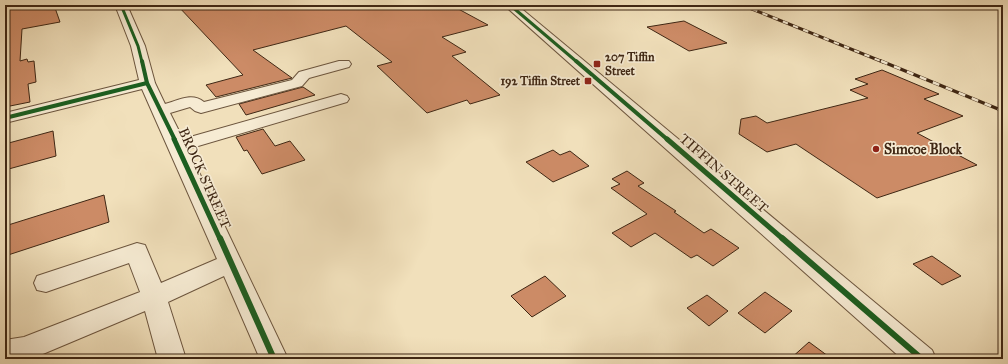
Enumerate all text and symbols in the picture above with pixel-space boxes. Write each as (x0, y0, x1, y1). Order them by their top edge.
place label: 207 Tiffin Street (605, 50, 655, 78)
marker: 207 Tiffin Street (592, 59, 602, 69)
place label: 192 Tiffin Street (500, 74, 581, 89)
marker: 192 Tiffin Street (583, 76, 593, 86)
street label: BROCK STREET (175, 125, 235, 232)
street label: TIFFIN STREET (676, 130, 772, 217)
place label: Simcoe Block (884, 141, 963, 158)
marker: Simcoe Block (871, 144, 881, 154)

